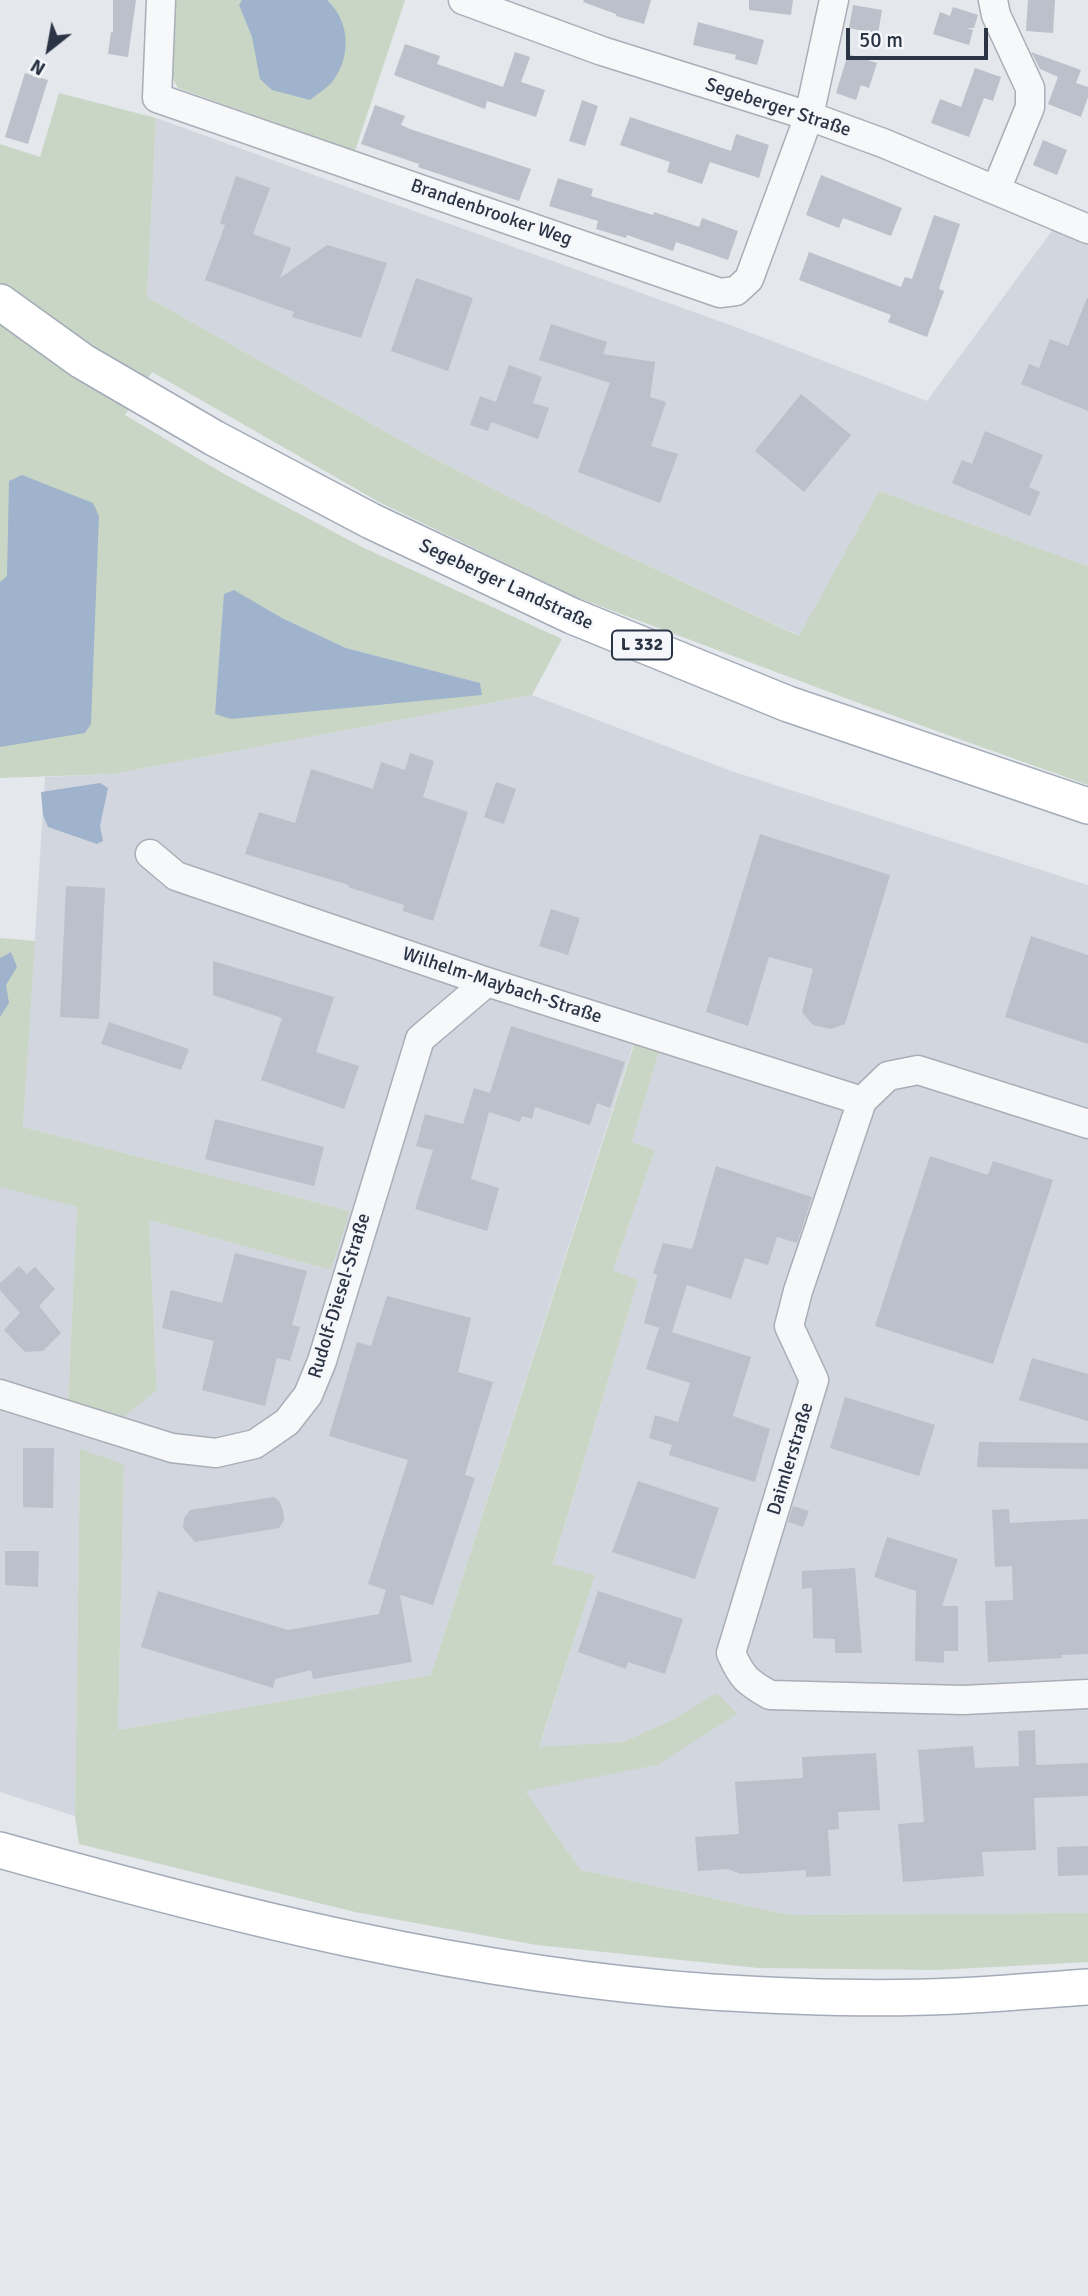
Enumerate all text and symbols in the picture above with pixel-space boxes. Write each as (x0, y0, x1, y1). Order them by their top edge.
north arrow (14, 14, 84, 84)
scale bar (850, 14, 992, 58)
text: 50 m (859, 27, 903, 53)
text: N (26, 53, 50, 81)
street label: Segeberger Straße (702, 74, 854, 142)
street label: Brandenbrooker Weg (407, 175, 575, 251)
street label: Segeberger Landstraße (415, 535, 597, 635)
road number: L 332 (612, 630, 672, 660)
street label: Wilhelm-Maybach-Straße (399, 943, 605, 1029)
street label: Rudolf-Diesel-Straße (304, 1211, 376, 1381)
street label: Daimlerstraße (763, 1400, 819, 1518)

